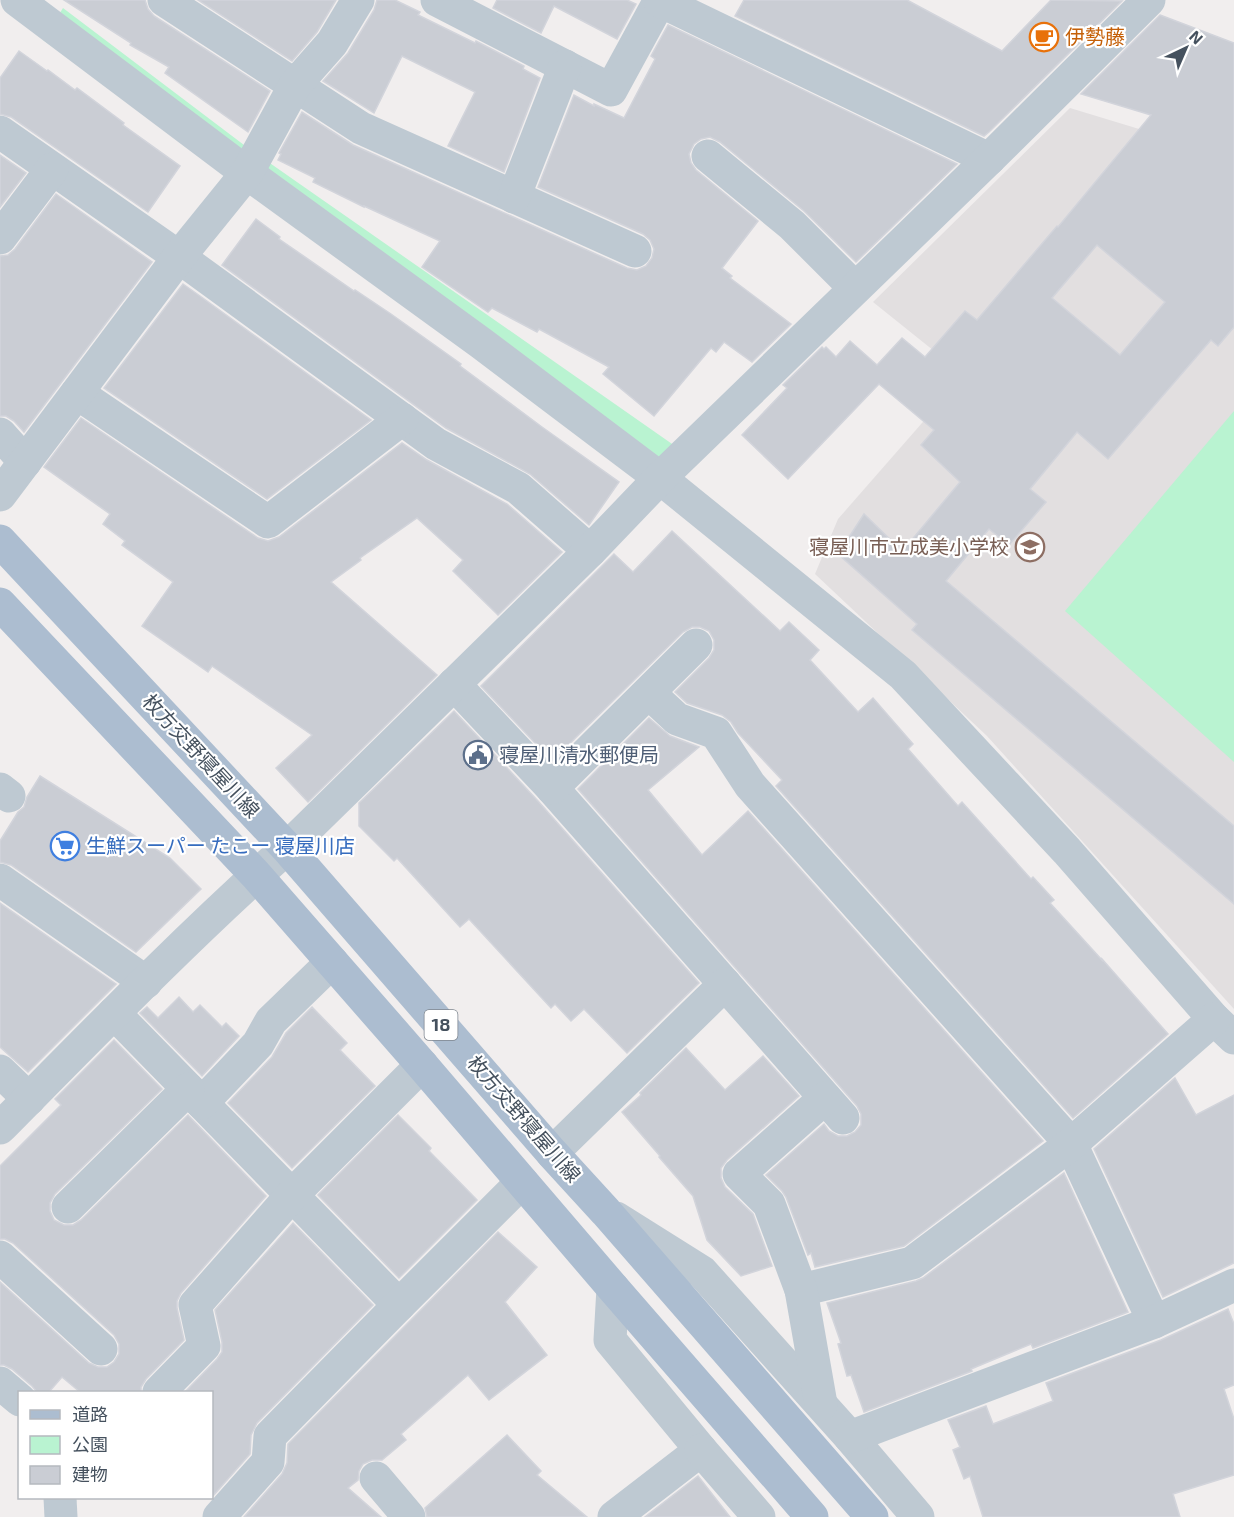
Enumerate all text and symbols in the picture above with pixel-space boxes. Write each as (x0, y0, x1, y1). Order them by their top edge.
north arrow (1156, 18, 1216, 78)
cafe icon: 伊勢藤 (1028, 21, 1060, 53)
place label: 伊勢藤 (1065, 24, 1125, 48)
text: N (1186, 26, 1208, 48)
school or university icon: 寝屋川市立成美小学校 (1014, 531, 1046, 563)
place label: 寝屋川市立成美小学校 (809, 534, 1009, 558)
street label: 枚方交野寝屋川線 (138, 689, 265, 822)
public building icon: 寝屋川清水郵便局 (462, 739, 494, 771)
place label: 寝屋川清水郵便局 (499, 742, 659, 766)
supermarket icon: 生鮮スーパー たこー 寝屋川店 (49, 830, 81, 862)
place label: 生鮮スーパー たこー 寝屋川店 (86, 833, 355, 857)
road number: 18 (424, 1010, 458, 1040)
street label: 枚方交野寝屋川線 (463, 1050, 586, 1187)
legend (18, 1391, 213, 1499)
text: 道路 (72, 1403, 108, 1425)
text: 公園 (72, 1433, 108, 1455)
text: 建物 (72, 1463, 108, 1485)

